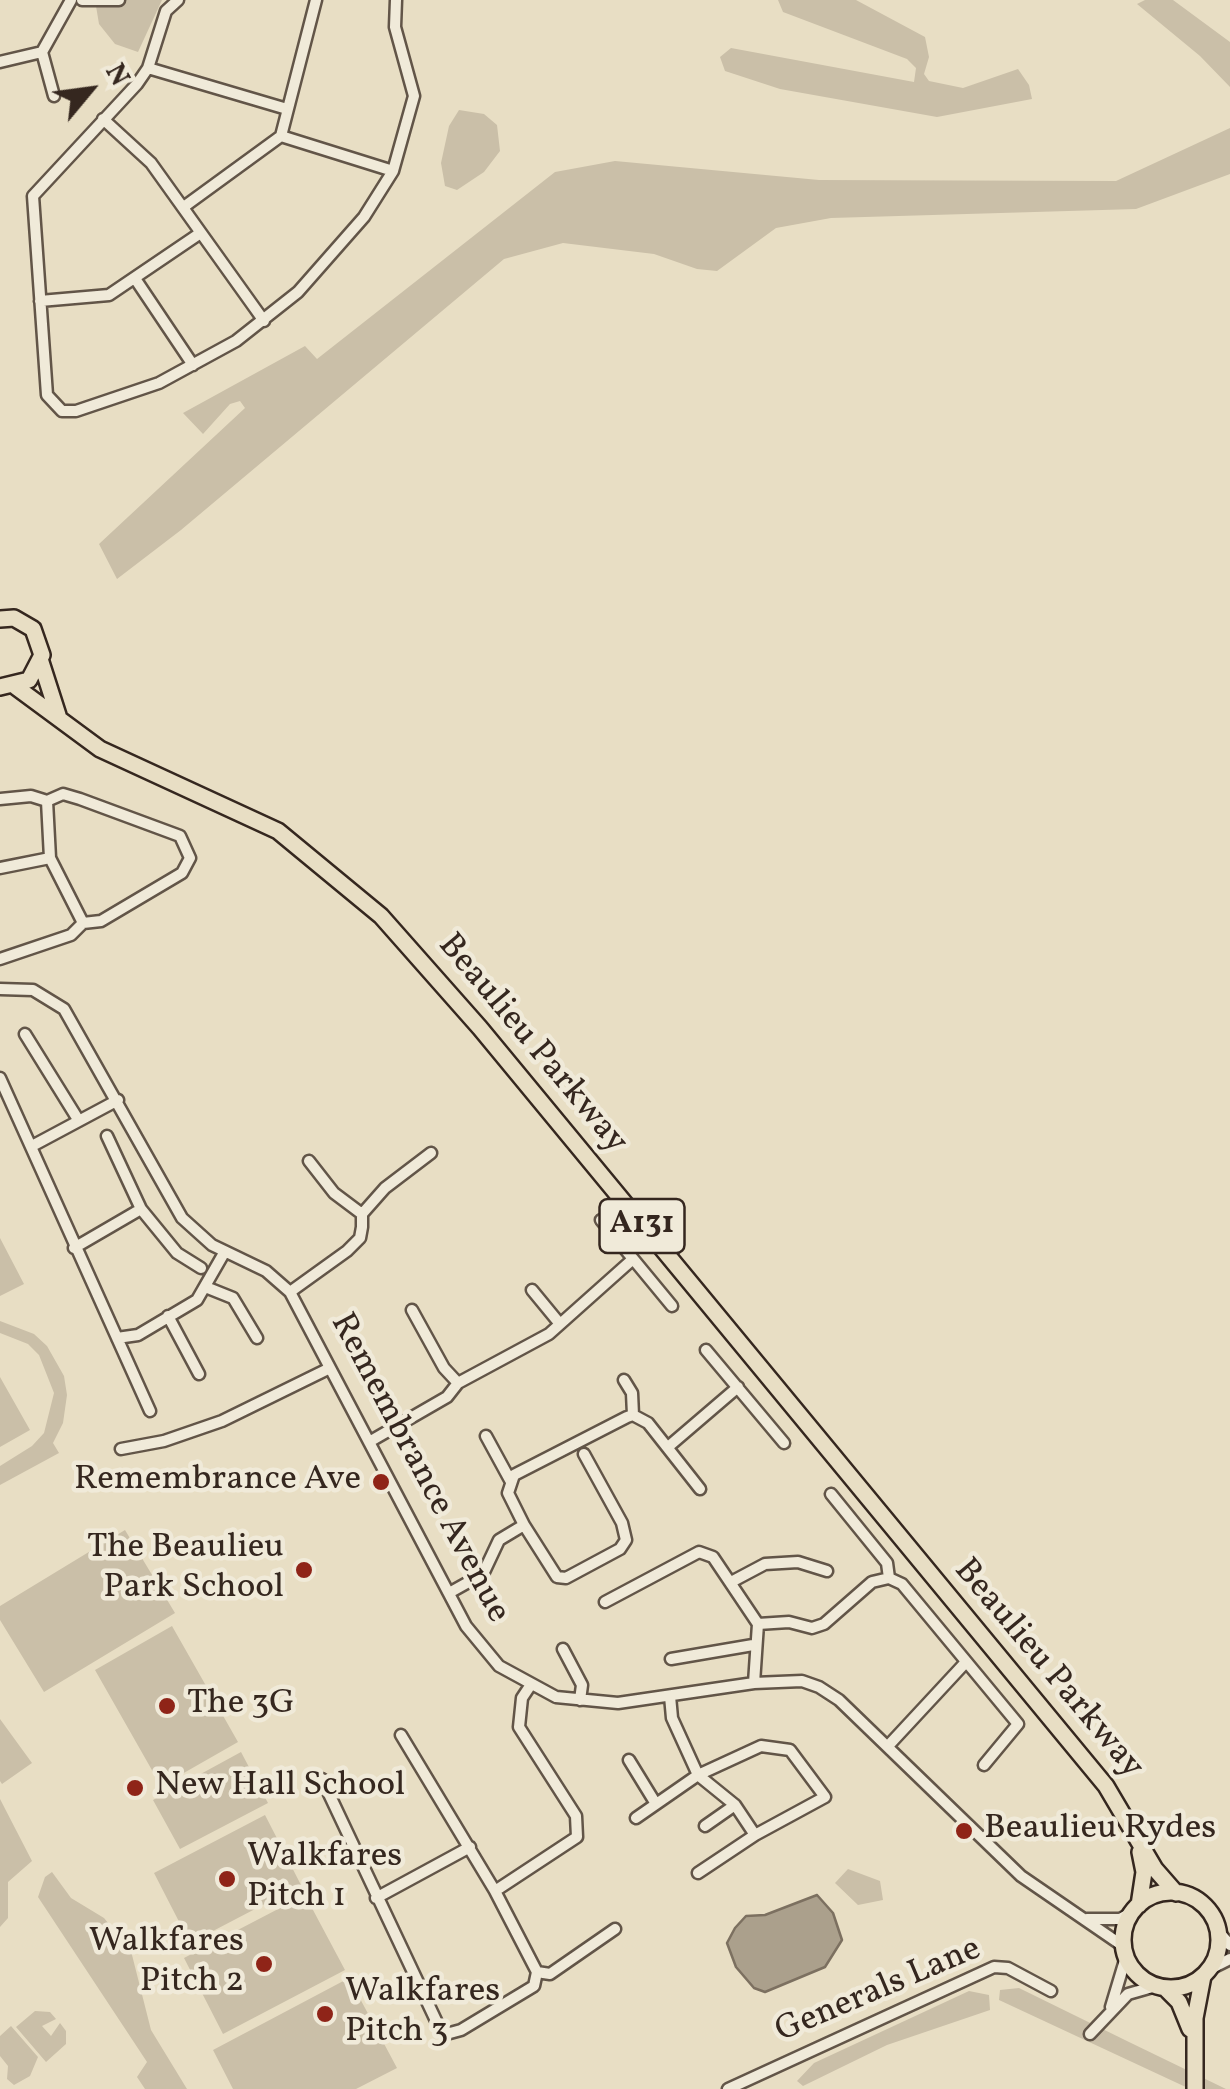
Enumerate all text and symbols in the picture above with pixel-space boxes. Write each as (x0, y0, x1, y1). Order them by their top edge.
north arrow (40, 40, 140, 140)
text: N (95, 57, 139, 94)
street label: Beaulieu Parkway (427, 927, 635, 1163)
road number: A131 (600, 1199, 684, 1253)
street label: Remembrance Avenue (319, 1307, 517, 1631)
place label: Remembrance Ave (74, 1461, 361, 1503)
marker: Remembrance Ave (370, 1471, 392, 1493)
place label: The Beaulieu Park School (87, 1529, 284, 1611)
street label: Beaulieu Parkway (943, 1552, 1151, 1788)
marker: The Beaulieu Park School (293, 1559, 315, 1581)
place label: The 3G (187, 1685, 295, 1727)
marker: The 3G (156, 1695, 178, 1717)
place label: New Hall School (155, 1767, 405, 1809)
marker: New Hall School (124, 1777, 146, 1799)
place label: Beaulieu Rydes (984, 1810, 1216, 1852)
marker: Beaulieu Rydes (953, 1820, 975, 1842)
place label: Walkfares Pitch 1 (247, 1838, 402, 1920)
marker: Walkfares Pitch 1 (216, 1868, 238, 1890)
place label: Walkfares Pitch 2 (89, 1923, 244, 2005)
street label: Generals Lane (770, 1930, 988, 2054)
marker: Walkfares Pitch 2 (253, 1953, 275, 1975)
place label: Walkfares Pitch 3 (345, 1973, 500, 2055)
marker: Walkfares Pitch 3 (314, 2003, 336, 2025)

